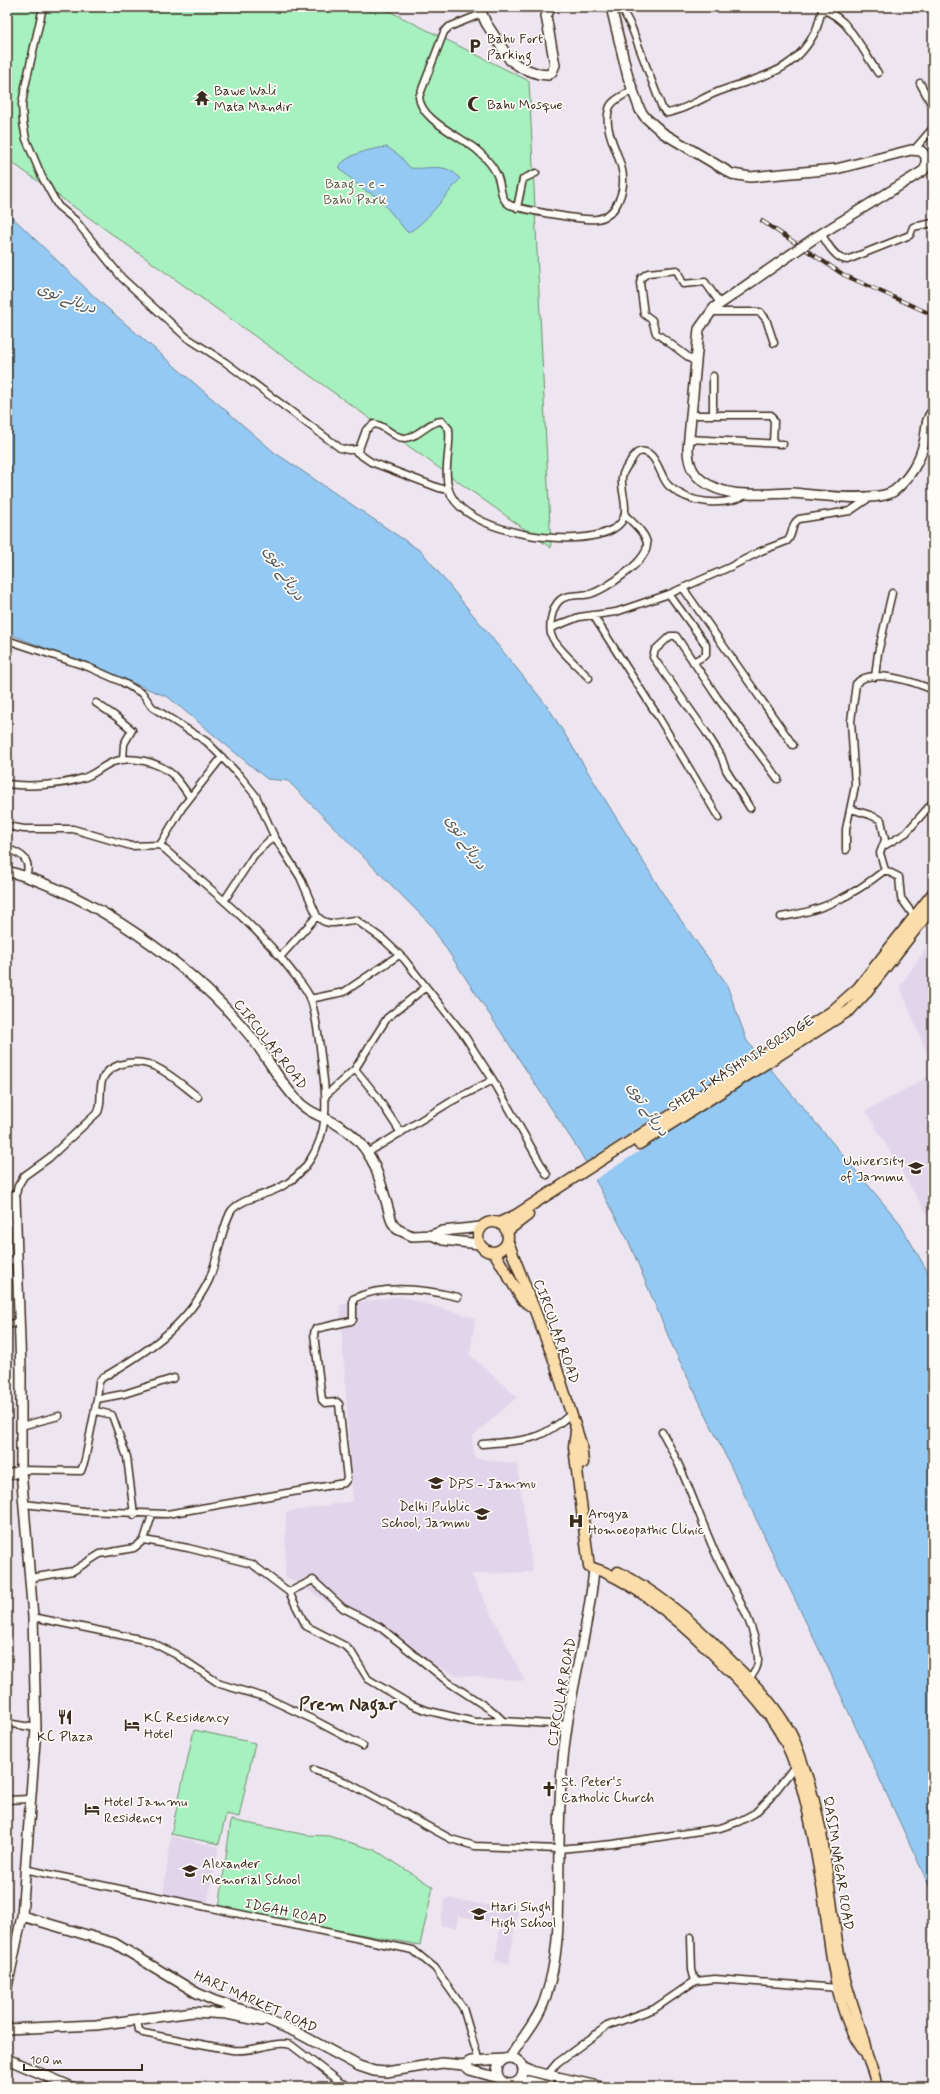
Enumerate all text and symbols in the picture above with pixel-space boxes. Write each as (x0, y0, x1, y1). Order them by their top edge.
place label: Bahu Fort Parking (487, 30, 543, 66)
parking icon: Bahu Fort Parking (466, 37, 484, 55)
place label: Bawe Wali Mata Mandir (214, 82, 292, 116)
temple icon: Bawe Wali Mata Mandir (193, 89, 211, 107)
mosque icon: Bahu Mosque (466, 95, 484, 113)
place label: Bahu Mosque (487, 96, 563, 114)
park label: Baag - e - Bahu Park (323, 175, 387, 209)
water label: دریائے توی (34, 279, 99, 319)
water label: دریائے توی (258, 542, 309, 605)
water label: دریائے توی (440, 811, 491, 874)
street label: CIRCULAR ROAD (229, 996, 311, 1093)
street label: SHER I KASHMIR BRIDGE (665, 1011, 818, 1116)
water label: دریائے توی (621, 1078, 673, 1141)
place label: University of Jammu (840, 1152, 904, 1186)
school or university icon: University of Jammu (907, 1159, 925, 1177)
street label: CIRCULAR ROAD (529, 1277, 583, 1386)
school or university icon: DPS - Jammu (427, 1474, 445, 1492)
place label: DPS - Jammu (448, 1475, 536, 1493)
place label: Delhi Public School, Jammu (382, 1498, 470, 1532)
school or university icon: Delhi Public School, Jammu (473, 1505, 491, 1523)
place label: Arogya Homoeopathic Clinic (588, 1505, 705, 1539)
hospital icon: Arogya Homoeopathic Clinic (567, 1512, 585, 1530)
street label: CIRCULAR ROAD (544, 1637, 580, 1748)
district label: Prem Nagar (299, 1693, 398, 1719)
restaurant icon: KC Plaza (56, 1708, 74, 1726)
place label: KC Residency Hotel (144, 1709, 229, 1743)
hotel icon: KC Residency Hotel (123, 1716, 141, 1734)
place label: KC Plaza (37, 1728, 93, 1746)
place label: St. Peter's Catholic Church (561, 1773, 655, 1807)
church icon: St. Peter's Catholic Church (540, 1780, 558, 1798)
place label: Hotel Jammu Residency (104, 1793, 187, 1827)
street label: QASIM NAGAR ROAD (819, 1795, 857, 1931)
hotel icon: Hotel Jammu Residency (83, 1800, 101, 1818)
place label: Alexander Memorial School (202, 1855, 301, 1889)
school or university icon: Alexander Memorial School (181, 1862, 199, 1880)
street label: IDGAH ROAD (243, 1895, 328, 1929)
place label: Hari Singh High School (491, 1898, 556, 1934)
school or university icon: Hari Singh High School (470, 1905, 488, 1923)
street label: HARI MARKET ROAD (191, 1967, 320, 2037)
scale bar (24, 2046, 142, 2072)
text: 100 m (30, 2053, 62, 2069)

